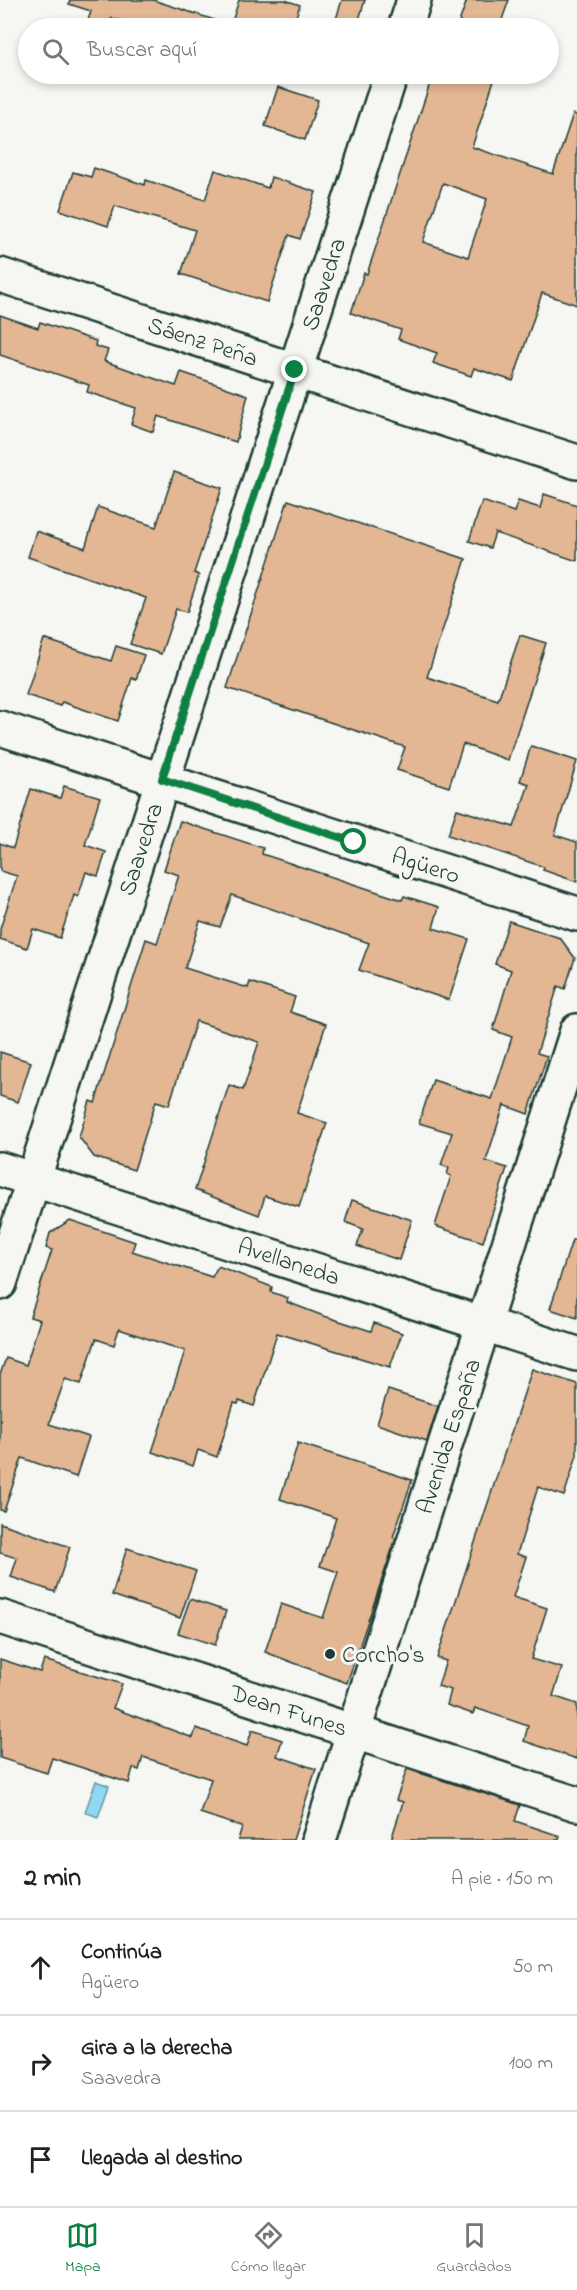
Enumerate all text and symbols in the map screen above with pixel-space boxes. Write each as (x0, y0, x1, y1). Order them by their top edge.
search box (18, 18, 559, 84)
icon: search (39, 35, 72, 68)
text: Buscar aquí (87, 35, 197, 67)
street label: Saavedra (294, 234, 357, 336)
street label: Sáenz Peña (143, 309, 262, 378)
route end (281, 356, 307, 382)
street label: Saavedra (111, 799, 174, 901)
route start (340, 828, 366, 854)
street label: Agüero (387, 840, 464, 895)
street label: Avellaneda (233, 1230, 344, 1296)
street label: Avenida España (409, 1354, 492, 1519)
place label: Corcho's (342, 1639, 424, 1674)
marker: Corcho's (323, 1647, 337, 1661)
street label: Dean Funes (224, 1677, 351, 1748)
text: 2 min (24, 1860, 81, 1898)
text: A pie · 150 m (451, 1865, 553, 1894)
text: Continúa (81, 1937, 162, 1969)
icon: ahead (24, 1951, 57, 1984)
text: 50 m (512, 1953, 553, 1982)
text: Agüero (81, 1969, 139, 1998)
text: Gira a la derecha (81, 2033, 232, 2065)
icon: right (24, 2047, 57, 2080)
text: 100 m (509, 2049, 553, 2078)
text: Saavedra (81, 2065, 161, 2094)
icon: arrive (24, 2143, 57, 2176)
text: Llegada al destino (81, 2143, 242, 2175)
tab: Mapa (65, 2219, 101, 2279)
tab: Cómo llegar (231, 2219, 306, 2279)
tab: Guardados (436, 2219, 512, 2279)

